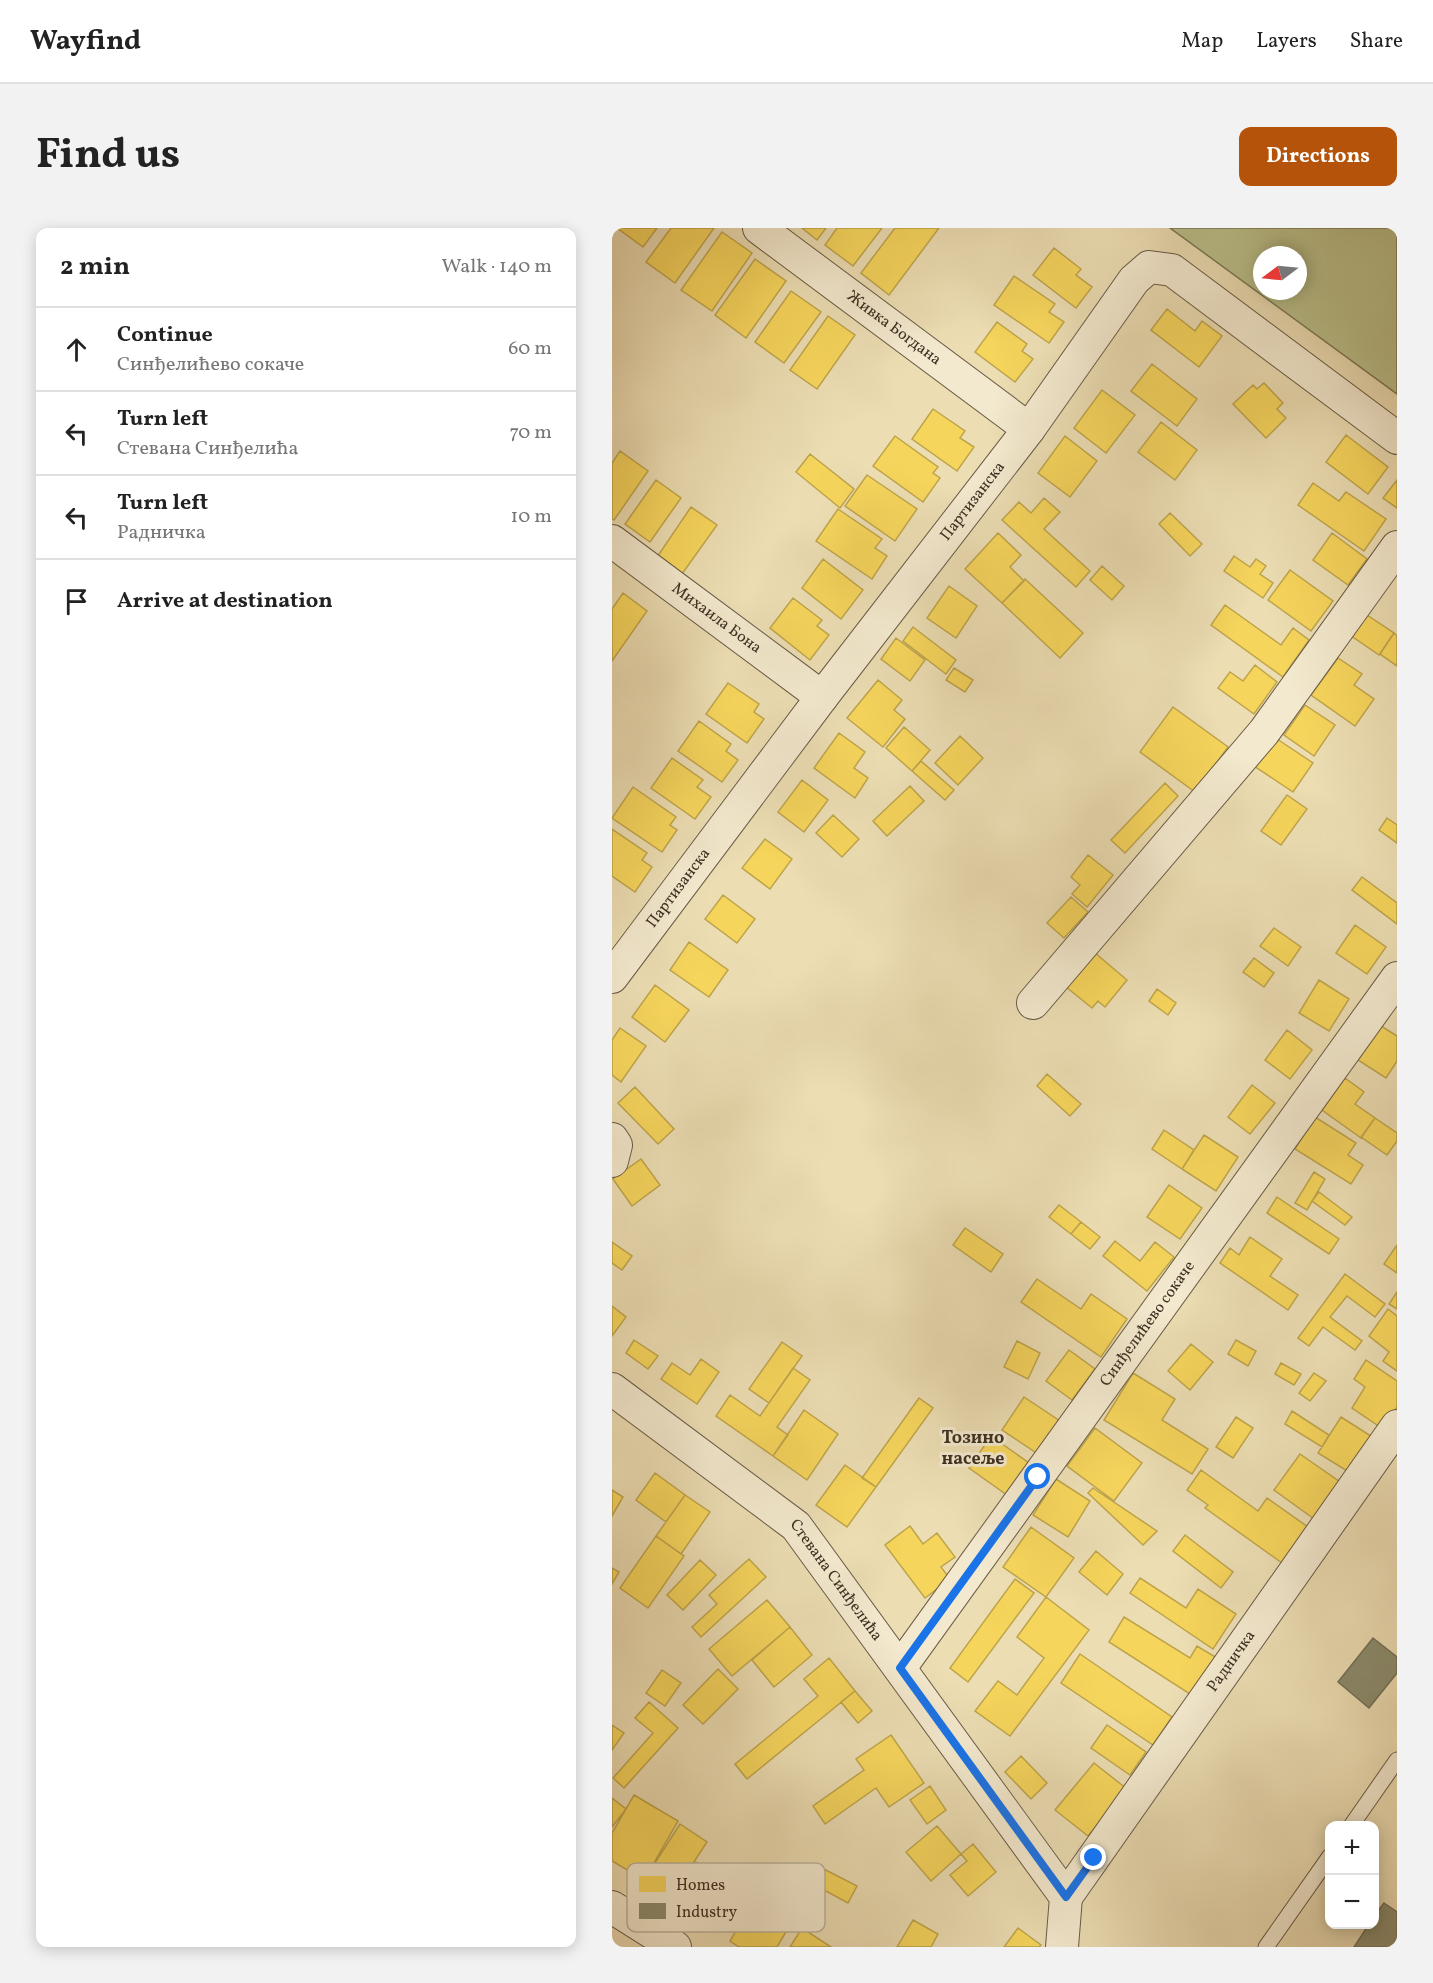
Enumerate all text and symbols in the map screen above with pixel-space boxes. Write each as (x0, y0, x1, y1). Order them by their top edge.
text: Wayfind (30, 22, 141, 61)
text: Map (1181, 27, 1223, 56)
text: Layers (1256, 27, 1317, 56)
text: Share (1350, 27, 1403, 56)
text: Find us (36, 127, 180, 186)
button: Directions (1239, 127, 1397, 186)
north arrow (1253, 246, 1307, 300)
text: 2 min (60, 249, 130, 285)
text: Walk · 140 m (442, 253, 552, 281)
street label: Живка Богдана (842, 286, 946, 371)
text: Continue (117, 320, 213, 351)
icon: ahead (60, 333, 93, 366)
text: 60 m (508, 335, 552, 363)
text: Синђелићево сокаче (117, 351, 304, 379)
text: Turn left (117, 404, 208, 435)
icon: left (60, 417, 93, 450)
text: 70 m (509, 419, 552, 447)
text: Стевана Синђелића (117, 435, 298, 463)
street label: Партизанска (935, 457, 1011, 546)
text: Turn left (117, 488, 208, 519)
icon: left (60, 501, 93, 534)
text: 10 m (511, 503, 552, 531)
text: Радничка (117, 519, 206, 547)
street label: Михаила Бона (667, 578, 766, 659)
icon: arrive (60, 585, 93, 618)
text: Arrive at destination (117, 586, 333, 617)
street label: Партизанска (641, 844, 716, 933)
street label: Синђелићево сокаче (1095, 1257, 1201, 1391)
district label: Тозино насеље (942, 1426, 1004, 1472)
route start (1024, 1463, 1050, 1489)
street label: Стевана Синђелића (785, 1514, 887, 1646)
street label: Радничка (1202, 1626, 1261, 1697)
map controls (1325, 1821, 1379, 1929)
button: + (1325, 1821, 1379, 1875)
route end (1080, 1844, 1106, 1870)
legend (627, 1863, 825, 1932)
text: Homes (676, 1875, 725, 1897)
button: − (1325, 1875, 1379, 1929)
text: Industry (676, 1902, 737, 1924)

